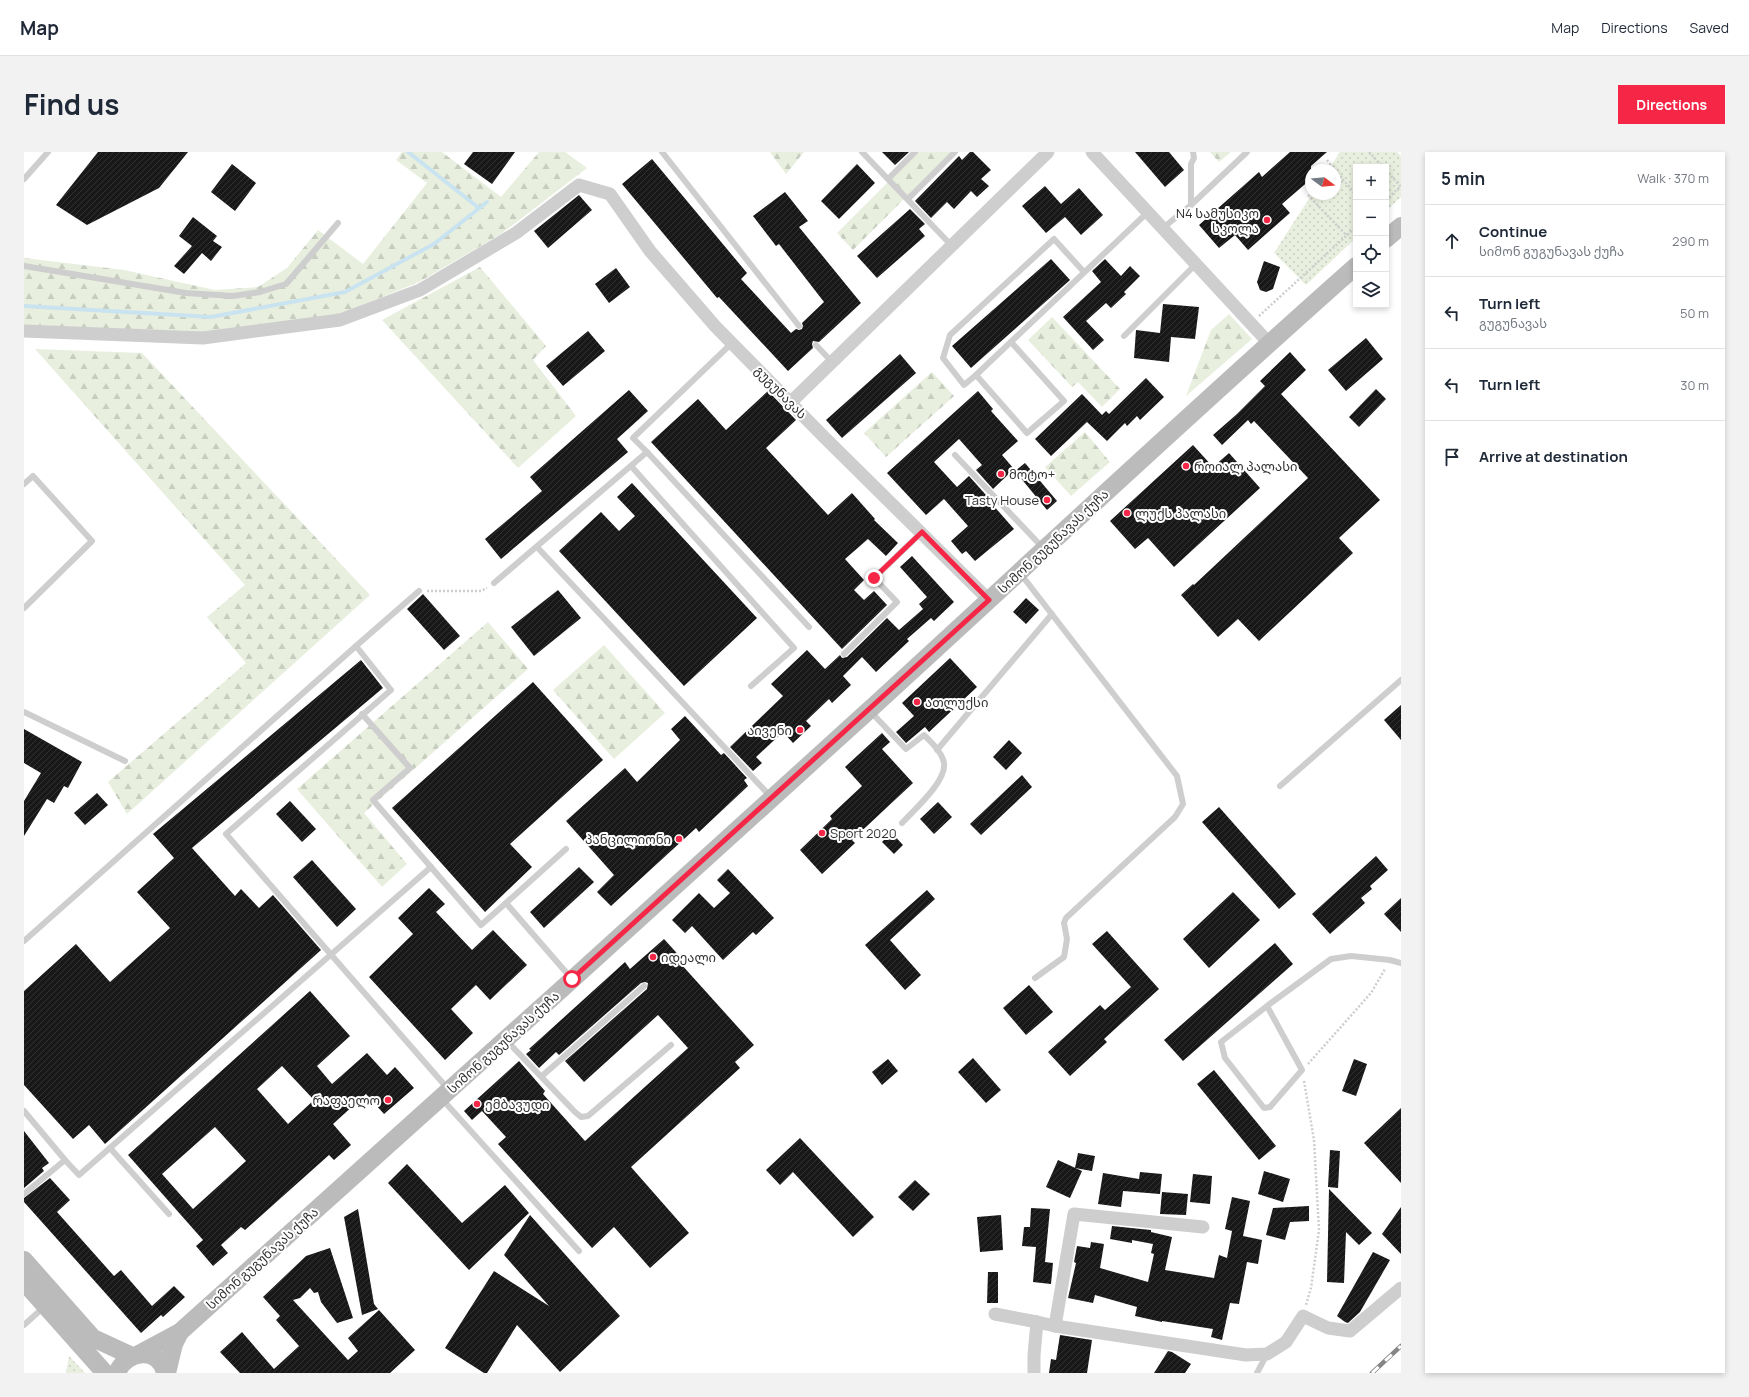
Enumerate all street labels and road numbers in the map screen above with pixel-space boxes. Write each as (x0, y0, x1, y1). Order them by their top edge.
street label: გუგუნავას (751, 361, 811, 423)
street label: სიმონ გუგუნავას ქუჩა (994, 485, 1112, 597)
street label: სიმონ გუგუნავას ქუჩა (443, 987, 563, 1097)
street label: სიმონ გუგუნავას ქუჩა (202, 1203, 322, 1313)

